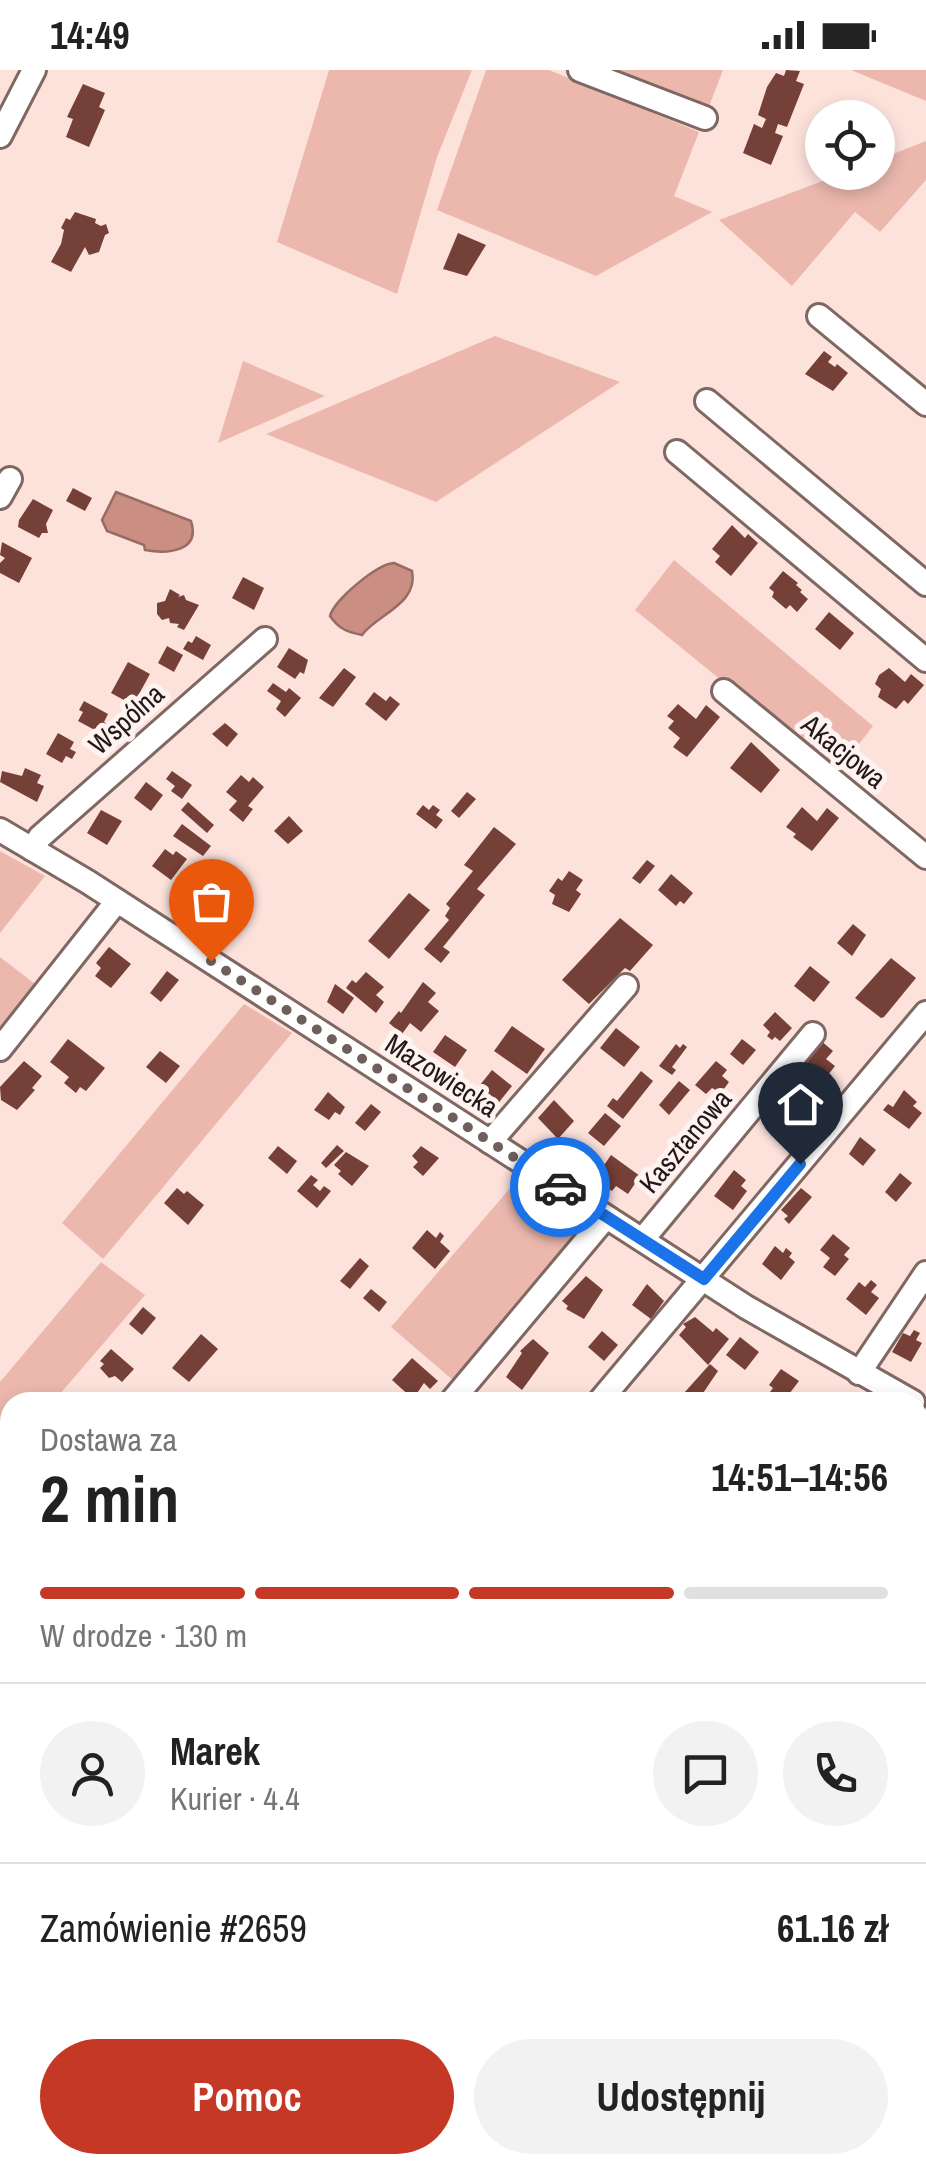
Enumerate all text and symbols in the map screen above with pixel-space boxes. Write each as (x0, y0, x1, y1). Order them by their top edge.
text: 14:49 (50, 10, 130, 61)
map controls (805, 100, 895, 190)
button: locate (805, 100, 895, 190)
street label: Wspólna (80, 675, 172, 763)
street label: Akacjowa (793, 705, 894, 797)
pin (169, 859, 254, 962)
icon: bag (184, 874, 239, 929)
street label: Mazowiecka (378, 1024, 506, 1126)
pin (758, 1062, 843, 1165)
icon: home (773, 1077, 828, 1132)
street label: Kasztanowa (630, 1081, 740, 1201)
courier (510, 1137, 610, 1237)
icon: car (533, 1160, 588, 1215)
text: Dostawa za (40, 1418, 177, 1461)
text: 14:51–14:56 (711, 1452, 888, 1503)
text: 2 min (40, 1455, 179, 1542)
text: W drodze · 130 m (40, 1614, 247, 1657)
button: person (40, 1721, 145, 1826)
button: chat (653, 1721, 758, 1826)
button: phone (783, 1721, 888, 1826)
text: Marek (170, 1726, 260, 1777)
text: Kurier · 4.4 (170, 1777, 300, 1820)
text: Zamówienie #2659 (40, 1903, 307, 1954)
text: 61.16 zł (777, 1903, 888, 1954)
button: Pomoc (40, 2039, 454, 2154)
button: Udostępnij (474, 2039, 888, 2154)

